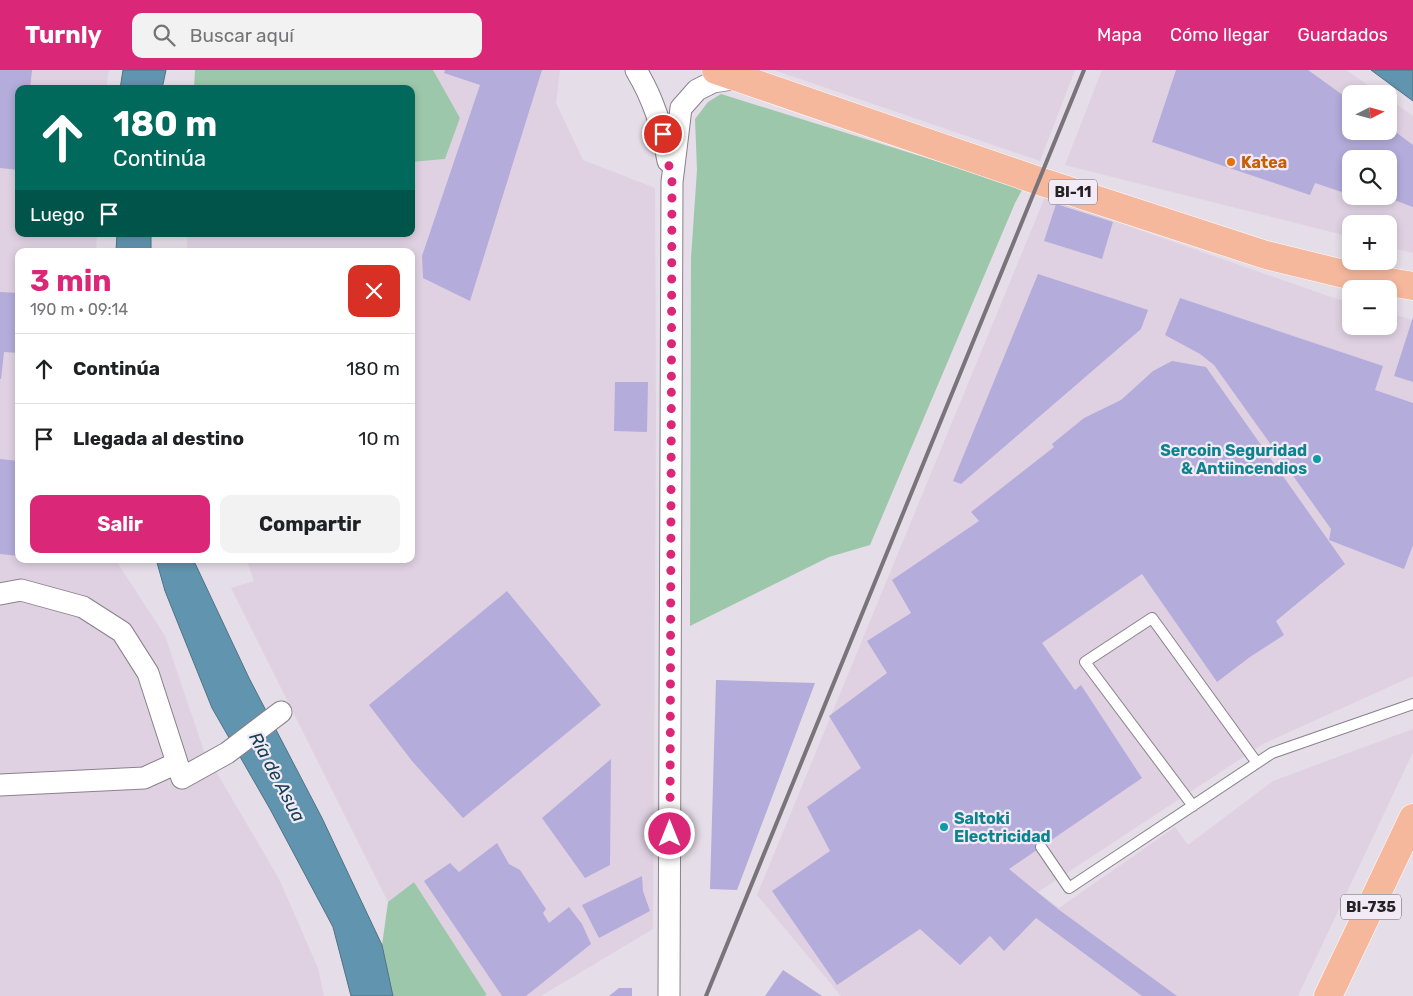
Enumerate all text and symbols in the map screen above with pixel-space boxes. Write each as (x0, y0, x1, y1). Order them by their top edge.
search box (132, 13, 482, 58)
text: Turnly (25, 21, 102, 49)
icon: search (150, 21, 178, 49)
text: Buscar aquí (190, 24, 294, 47)
text: Mapa (1097, 24, 1142, 46)
text: Cómo llegar (1170, 24, 1269, 46)
text: Guardados (1297, 24, 1388, 46)
north arrow (1342, 85, 1398, 140)
map controls (1342, 85, 1397, 335)
text: 180 m (113, 103, 217, 145)
icon: ahead (30, 105, 95, 170)
pin (642, 113, 684, 155)
icon: arrive (649, 120, 677, 148)
text: Continúa (113, 145, 206, 172)
button: search (1342, 150, 1397, 205)
place label: Katea (1241, 153, 1287, 172)
marker: Katea (1225, 156, 1237, 168)
road number: BI-11 (1049, 180, 1097, 204)
icon: arrive (95, 200, 123, 228)
text: Luego (30, 203, 85, 226)
button: + (1342, 215, 1397, 270)
text: 3 min (30, 263, 112, 299)
button: close (348, 265, 400, 317)
button: − (1342, 280, 1397, 335)
text: 190 m · 09:14 (30, 300, 128, 319)
icon: ahead (30, 355, 58, 383)
text: Continúa (73, 357, 160, 380)
text: 180 m (346, 357, 400, 380)
icon: arrive (30, 425, 58, 453)
text: Llegada al destino (73, 427, 244, 450)
text: 10 m (358, 427, 400, 450)
place label: Sercoin Seguridad & Antiincendios (1160, 441, 1307, 478)
marker: Sercoin Seguridad & Antiincendios (1311, 453, 1323, 465)
button: Salir (30, 495, 210, 553)
button: Compartir (220, 495, 400, 553)
water label: Ría de Asua (244, 728, 310, 826)
position arrow (643, 807, 695, 859)
place label: Saltoki Electricidad (954, 809, 1051, 846)
marker: Saltoki Electricidad (938, 821, 950, 833)
road number: BI-735 (1341, 894, 1401, 920)

